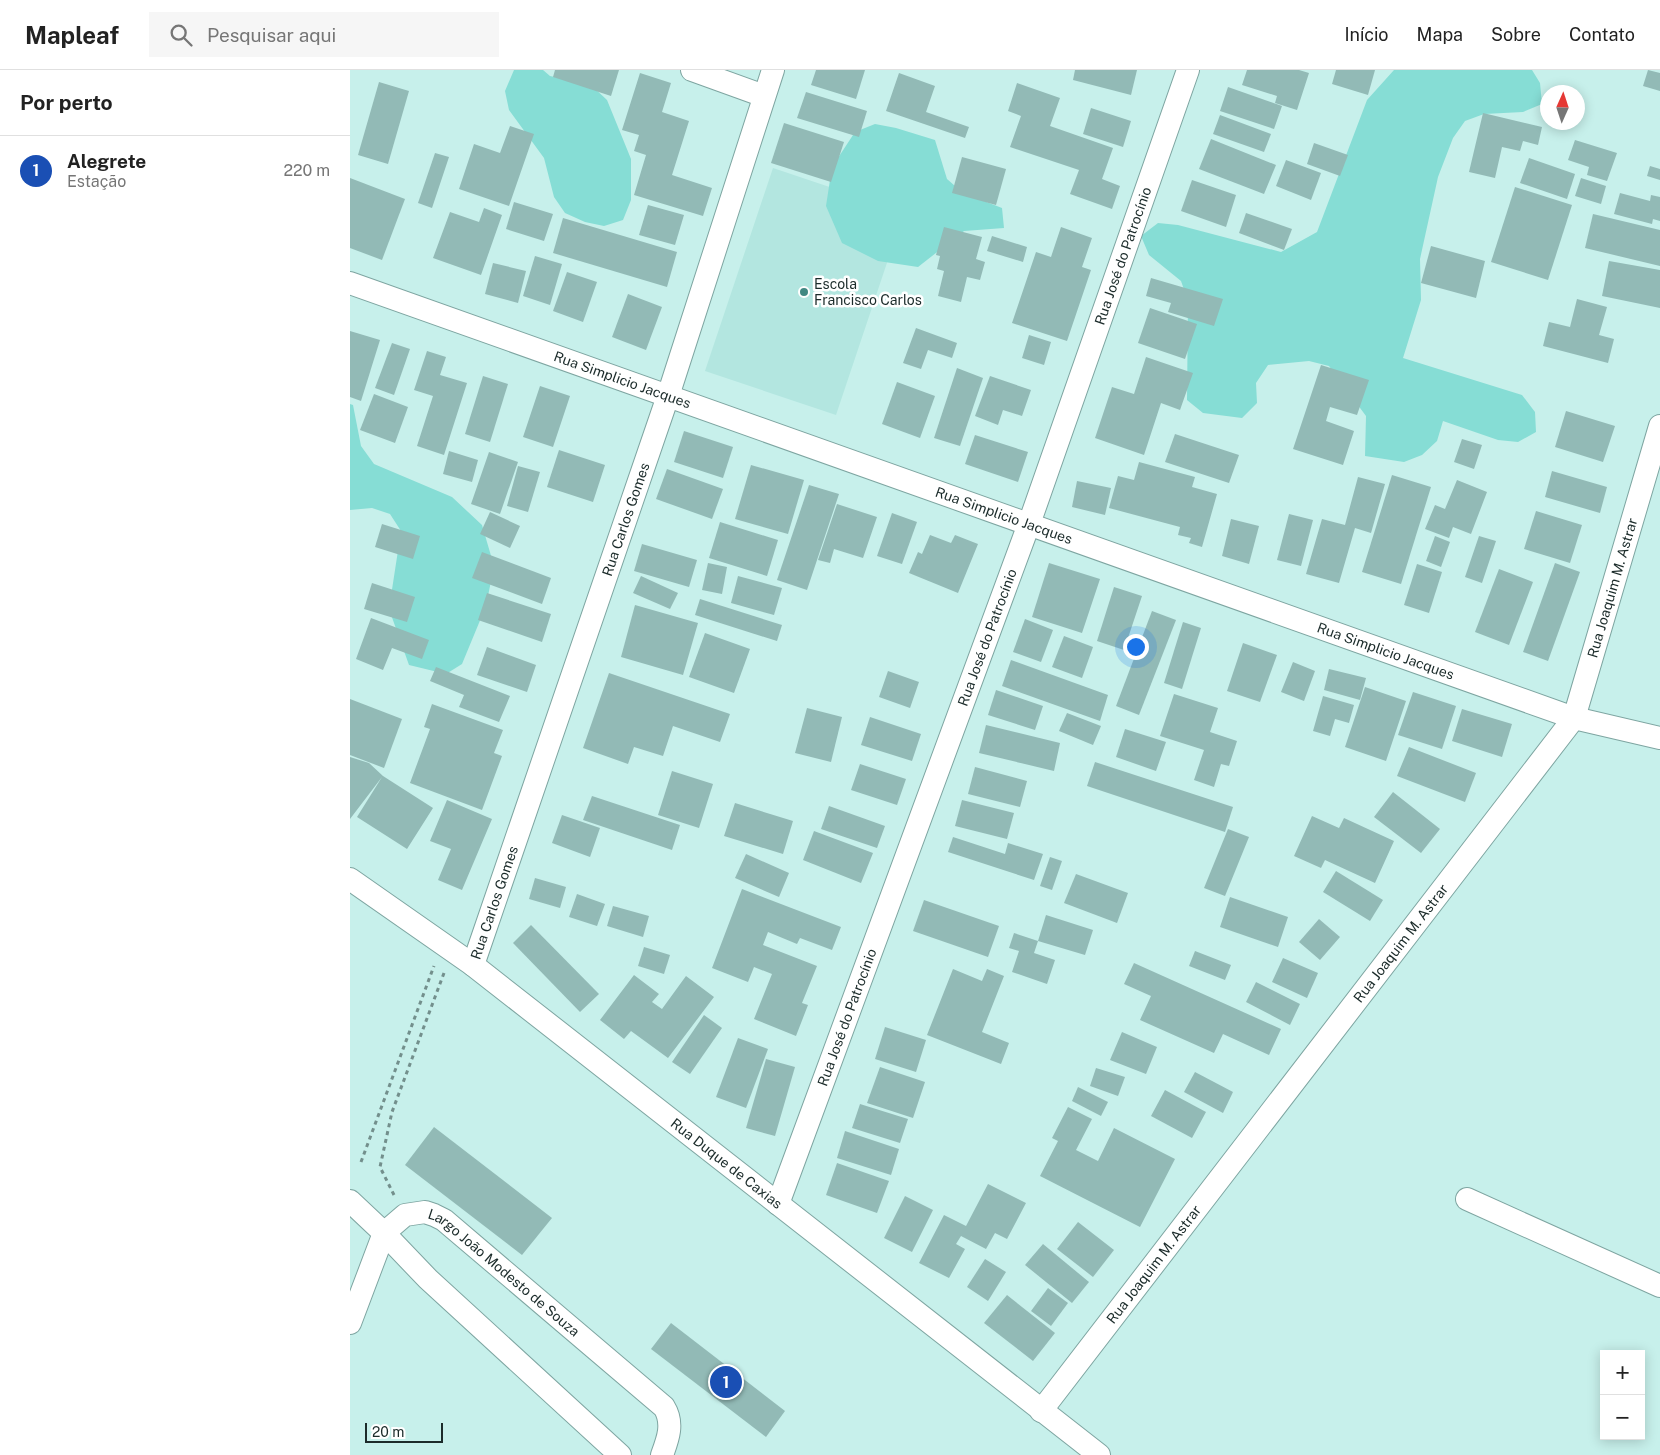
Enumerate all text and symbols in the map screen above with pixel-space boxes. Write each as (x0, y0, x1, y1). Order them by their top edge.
search box (149, 12, 499, 57)
text: Mapleaf (25, 21, 119, 49)
icon: search (167, 21, 195, 49)
text: Pesquisar aqui (207, 24, 336, 46)
text: Início (1344, 24, 1389, 45)
text: Mapa (1417, 24, 1463, 45)
text: Sobre (1491, 24, 1541, 45)
text: Contato (1569, 24, 1635, 45)
north arrow (1540, 85, 1585, 130)
text: Por perto (20, 90, 113, 115)
text: Alegrete (67, 150, 146, 172)
text: 1 (33, 161, 39, 180)
text: 220 m (283, 161, 330, 180)
text: Estação (67, 172, 126, 191)
street label: Rua José do Patrocínio (1091, 185, 1154, 327)
place label: Escola Francisco Carlos (814, 276, 922, 308)
marker: Escola Francisco Carlos (798, 286, 810, 298)
street label: Rua Simplicio Jacques (552, 348, 693, 411)
street label: Rua Carlos Gomes (599, 461, 653, 578)
street label: Rua Simplicio Jacques (933, 484, 1075, 547)
street label: Rua Joaquim M. Astrar (1584, 516, 1640, 660)
street label: Rua José do Patrocínio (955, 566, 1020, 708)
street label: Rua Simplicio Jacques (1315, 619, 1456, 683)
your location (1123, 634, 1149, 660)
street label: Rua Carlos Gomes (468, 844, 521, 961)
street label: Rua Joaquim M. Astrar (1350, 881, 1451, 1006)
street label: Rua José do Patrocínio (814, 946, 880, 1088)
street label: Rua Duque de Caxias (668, 1115, 785, 1212)
street label: Rua Joaquim M. Astrar (1103, 1202, 1204, 1327)
street label: Largo João Modesto de Souza (426, 1206, 583, 1340)
map controls (1600, 1350, 1645, 1440)
button: + (1600, 1350, 1645, 1395)
pin: 1 (710, 1363, 742, 1401)
button: − (1600, 1395, 1645, 1440)
scale bar (365, 1420, 442, 1443)
text: 20 m (372, 1424, 404, 1440)

